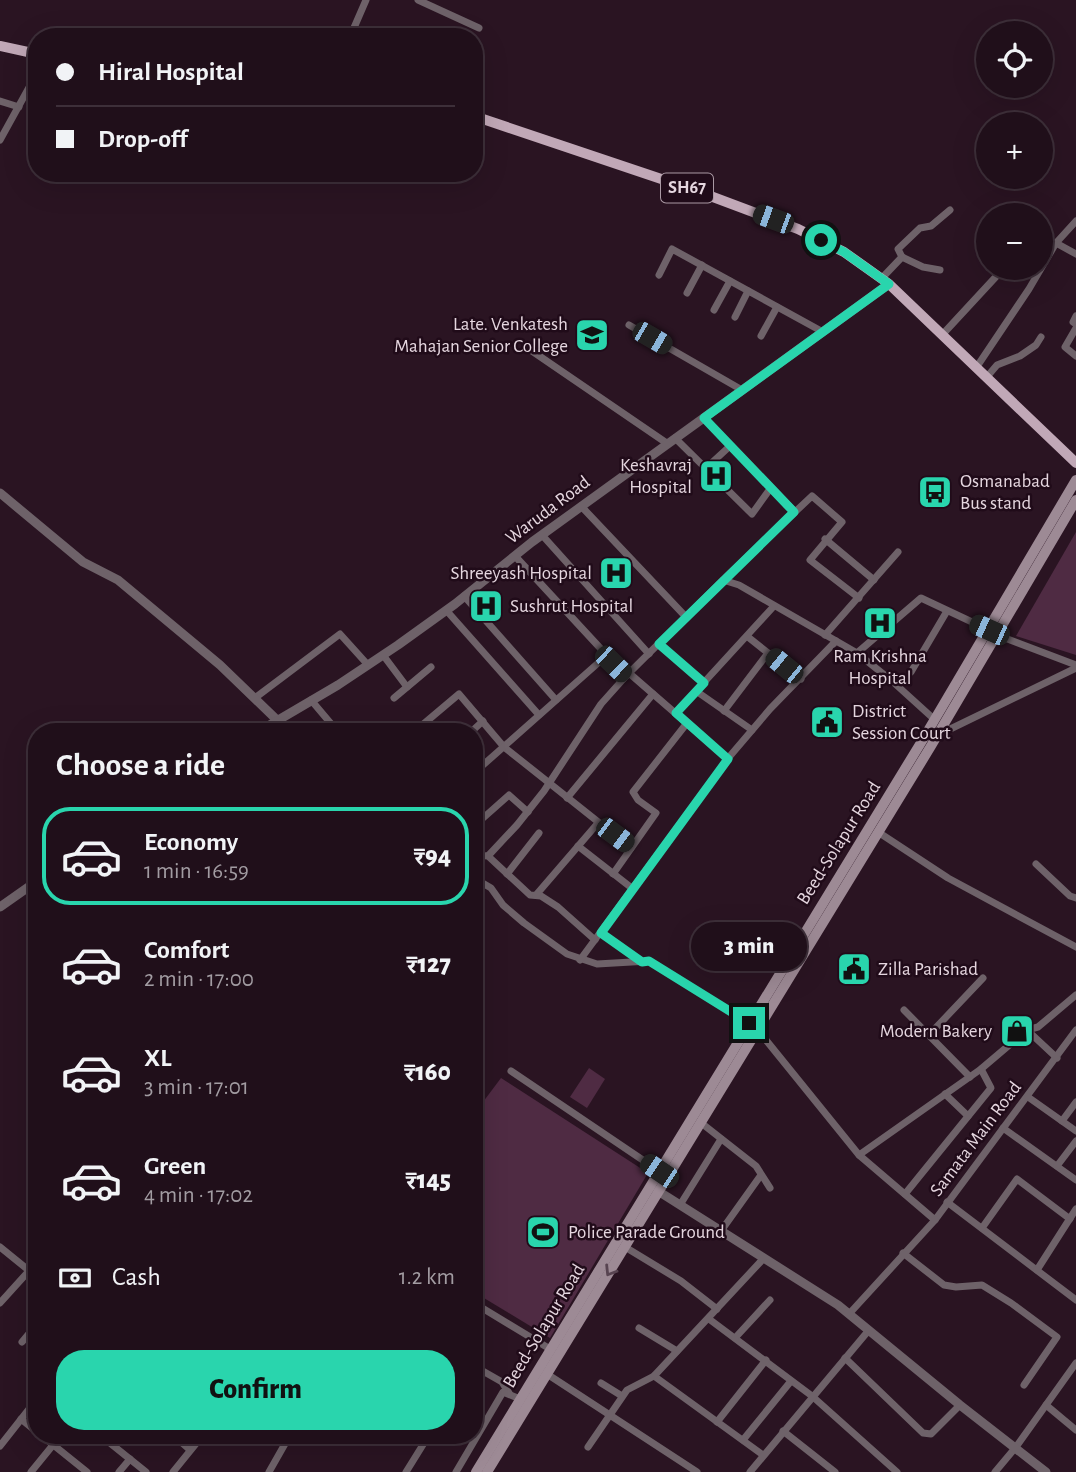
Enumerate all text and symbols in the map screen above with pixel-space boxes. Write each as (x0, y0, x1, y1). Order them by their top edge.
map controls (976, 21, 1053, 280)
button: locate (976, 21, 1053, 98)
text: Hiral Hospital (98, 59, 244, 85)
button: + (976, 112, 1053, 189)
text: Drop-off (98, 126, 187, 152)
road number: SH67 (661, 174, 713, 202)
car (750, 202, 797, 236)
button: − (976, 203, 1053, 280)
route start (805, 224, 837, 256)
place label: Late. Venkatesh Mahajan Senior College (394, 315, 568, 356)
school or university icon: Late. Venkatesh Mahajan Senior College (573, 316, 611, 354)
car (629, 318, 676, 358)
place label: Keshavraj Hospital (620, 456, 692, 497)
hospital icon: Keshavraj Hospital (697, 457, 735, 495)
street label: Waruda Road (502, 472, 594, 548)
place label: Osmanabad Bus stand (960, 472, 1050, 513)
bus stop icon: Osmanabad Bus stand (916, 473, 954, 511)
hospital icon: Shreeyash Hospital (597, 554, 635, 592)
place label: Shreeyash Hospital (450, 564, 592, 583)
hospital icon: Sushrut Hospital (467, 587, 505, 625)
place label: Sushrut Hospital (510, 597, 633, 616)
hospital icon: Ram Krishna Hospital (861, 604, 899, 642)
car (966, 612, 1013, 648)
car (591, 642, 636, 686)
car (762, 645, 807, 687)
place label: Ram Krishna Hospital (833, 647, 927, 688)
place label: District Session Court (852, 702, 951, 743)
public building icon: District Session Court (808, 703, 846, 741)
text: Choose a ride (56, 749, 225, 781)
street label: Beed-Solapur Road (794, 778, 884, 908)
car (592, 814, 639, 856)
icon: car (60, 825, 123, 888)
text: Economy (144, 829, 238, 855)
text: ₹94 (414, 843, 451, 869)
text: 1 min · 16:59 (144, 860, 249, 883)
callout: 3 min (691, 922, 807, 970)
icon: car (60, 933, 123, 996)
text: 3 min (724, 935, 774, 958)
text: Comfort (144, 937, 229, 963)
public building icon: Zilla Parishad (835, 950, 873, 988)
text: ₹127 (406, 951, 451, 977)
place label: Zilla Parishad (878, 960, 978, 979)
text: 2 min · 17:00 (144, 968, 254, 991)
route end (733, 1007, 765, 1039)
shop icon: Modern Bakery (998, 1012, 1036, 1050)
place label: Modern Bakery (880, 1022, 992, 1041)
icon: car (60, 1041, 123, 1104)
text: XL (144, 1045, 171, 1071)
text: ₹160 (404, 1059, 451, 1085)
text: 3 min · 17:01 (144, 1076, 249, 1099)
street label: Samata Main Road (927, 1078, 1025, 1200)
icon: car (60, 1149, 123, 1212)
car (636, 1151, 683, 1191)
text: Green (144, 1153, 206, 1179)
text: ₹145 (405, 1167, 451, 1193)
text: 4 min · 17:02 (144, 1184, 253, 1207)
sports icon: Police Parade Ground (524, 1213, 562, 1251)
place label: Police Parade Ground (568, 1223, 725, 1242)
icon: cash (56, 1259, 94, 1297)
street label: Beed-Solapur Road (500, 1261, 588, 1391)
one-way arrow (605, 1263, 618, 1276)
text: Cash (112, 1264, 161, 1290)
text: 1.2 km (399, 1266, 455, 1289)
button: Confirm (56, 1350, 455, 1430)

